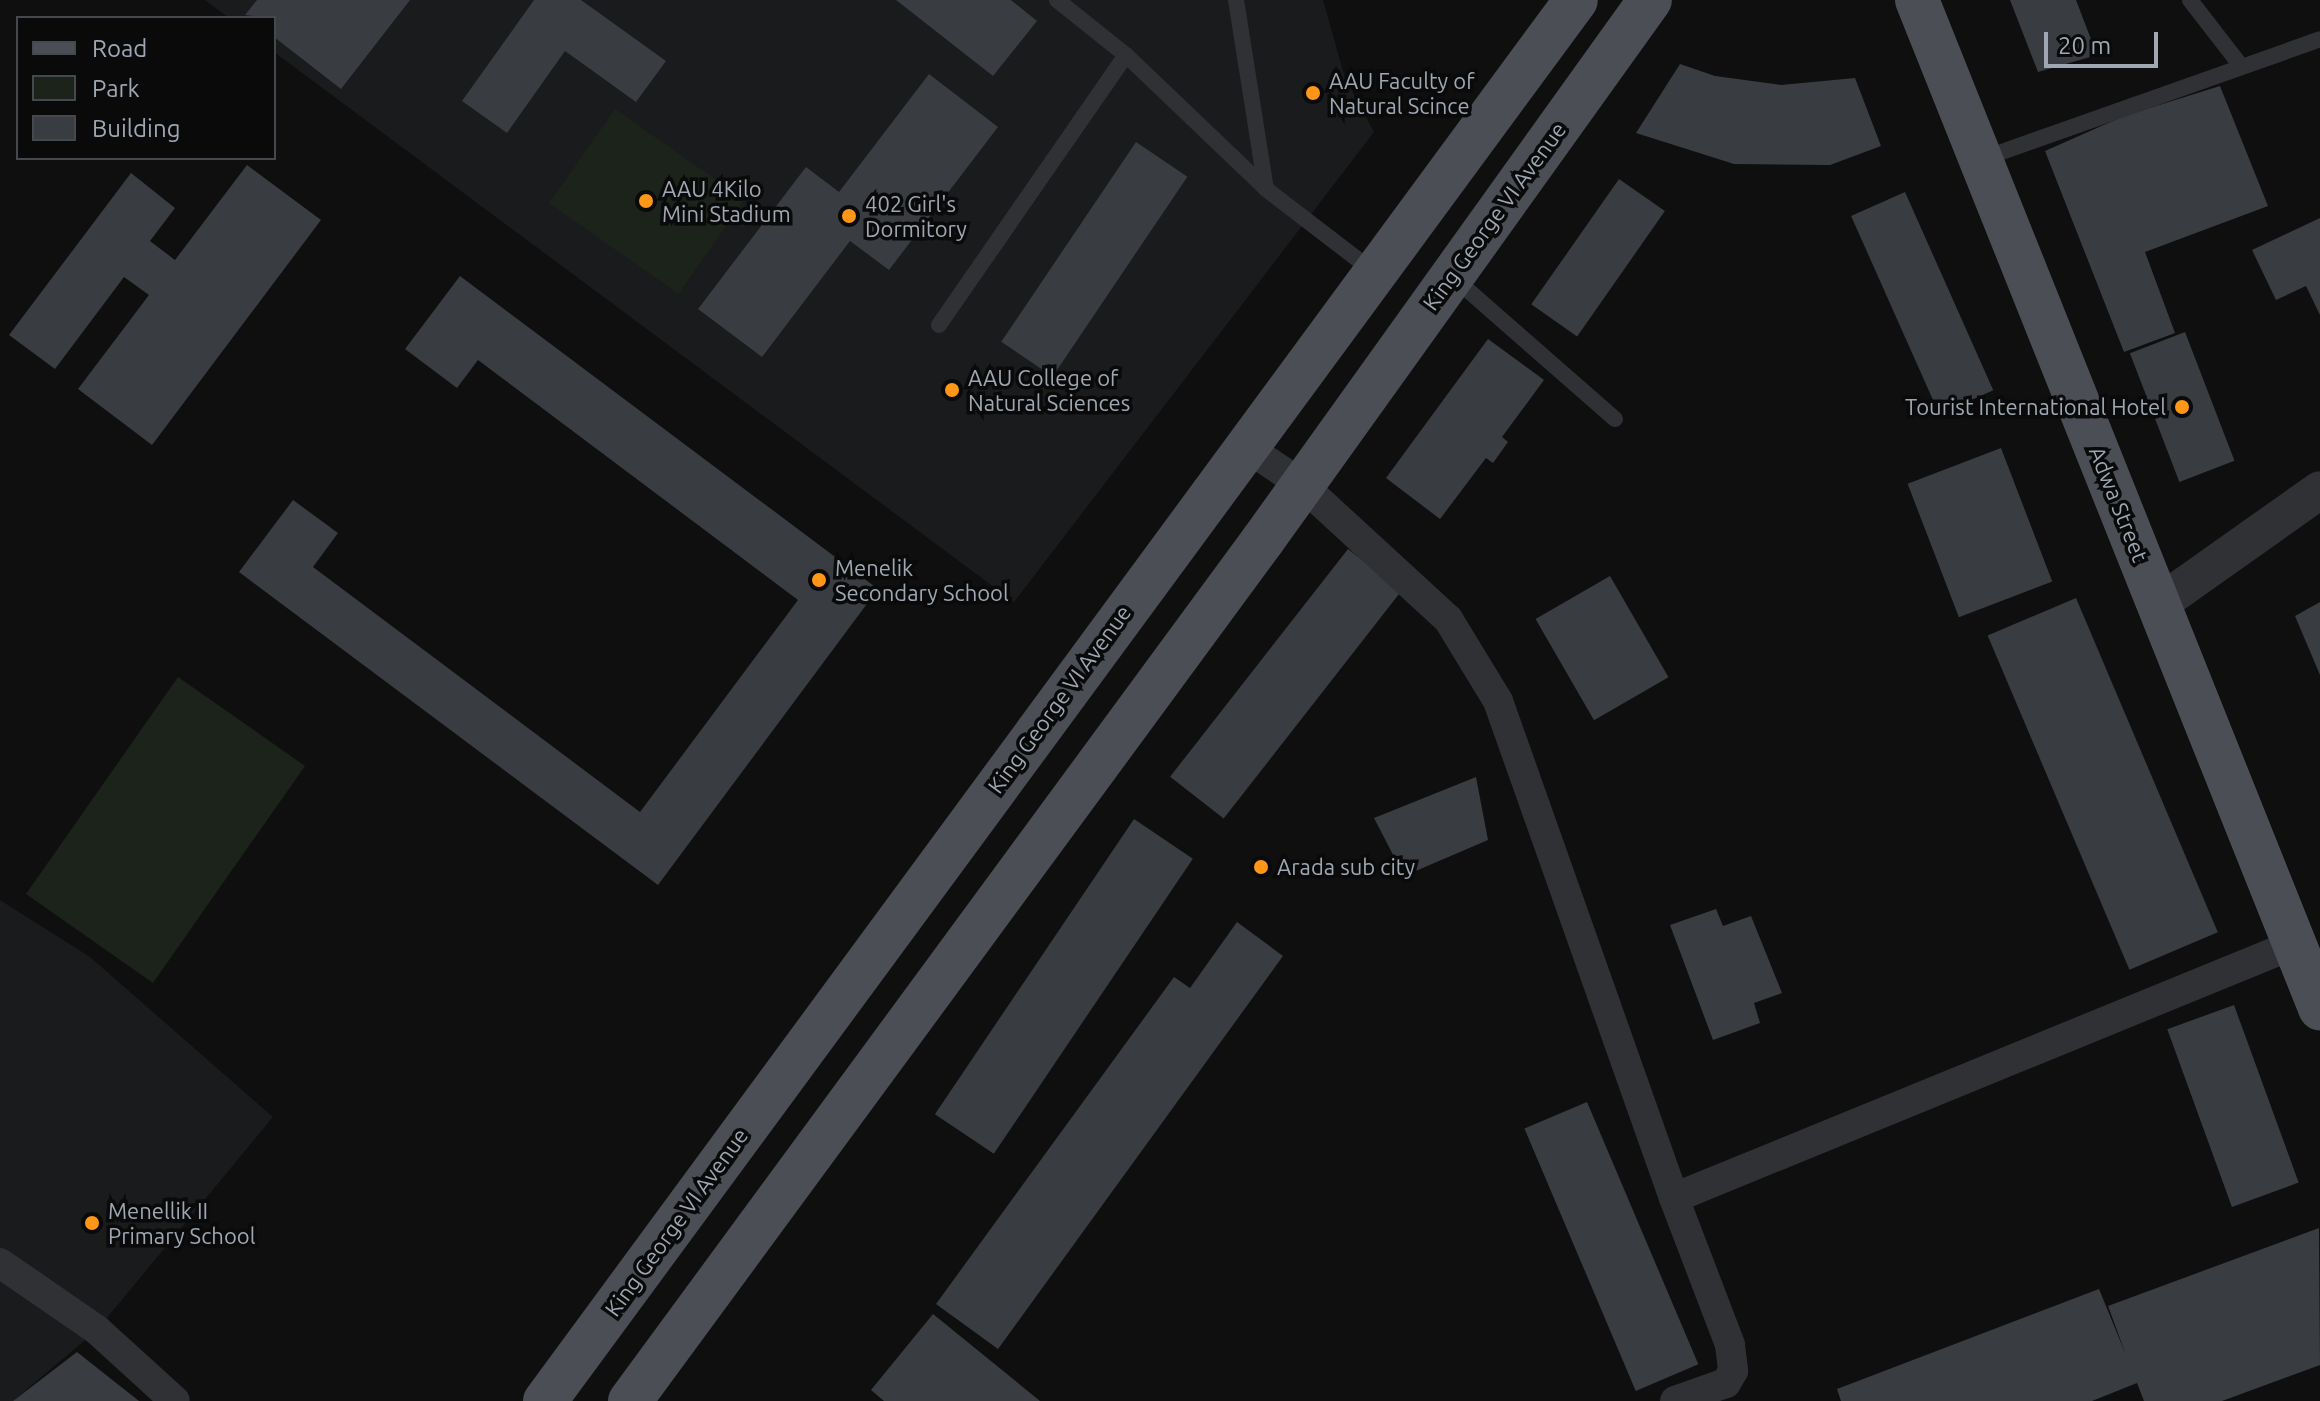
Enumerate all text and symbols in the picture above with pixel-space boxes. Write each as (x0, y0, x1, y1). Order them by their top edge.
legend (16, 16, 276, 160)
scale bar (2048, 16, 2162, 66)
text: 20 m (2058, 32, 2111, 59)
text: Road (92, 35, 147, 62)
place label: AAU Faculty of Natural Scince (1329, 67, 1475, 118)
text: Park (92, 75, 140, 102)
marker: AAU Faculty of Natural Scince (1304, 84, 1322, 102)
text: Building (92, 115, 180, 142)
street label: King George VI Avenue (1417, 117, 1571, 315)
place label: AAU 4Kilo Mini Stadium (662, 175, 791, 226)
place label: 402 Girl's Dormitory (865, 190, 967, 242)
marker: AAU 4Kilo Mini Stadium (637, 192, 655, 210)
marker: 402 Girl's Dormitory (840, 207, 858, 225)
place label: AAU College of Natural Sciences (968, 364, 1130, 416)
marker: AAU College of Natural Sciences (943, 381, 961, 399)
place label: Tourist International Hotel (1905, 394, 2166, 420)
marker: Tourist International Hotel (2173, 398, 2191, 416)
street label: Adwa Street (2084, 443, 2154, 565)
place label: Menelik Secondary School (835, 554, 1009, 606)
marker: Menelik Secondary School (810, 571, 828, 589)
street label: King George VI Avenue (982, 600, 1136, 798)
place label: Arada sub city (1277, 854, 1415, 880)
marker: Arada sub city (1252, 858, 1270, 876)
street label: King George VI Avenue (599, 1123, 753, 1321)
place label: Menellik II Primary School (108, 1197, 255, 1248)
marker: Menellik II Primary School (83, 1214, 101, 1232)

